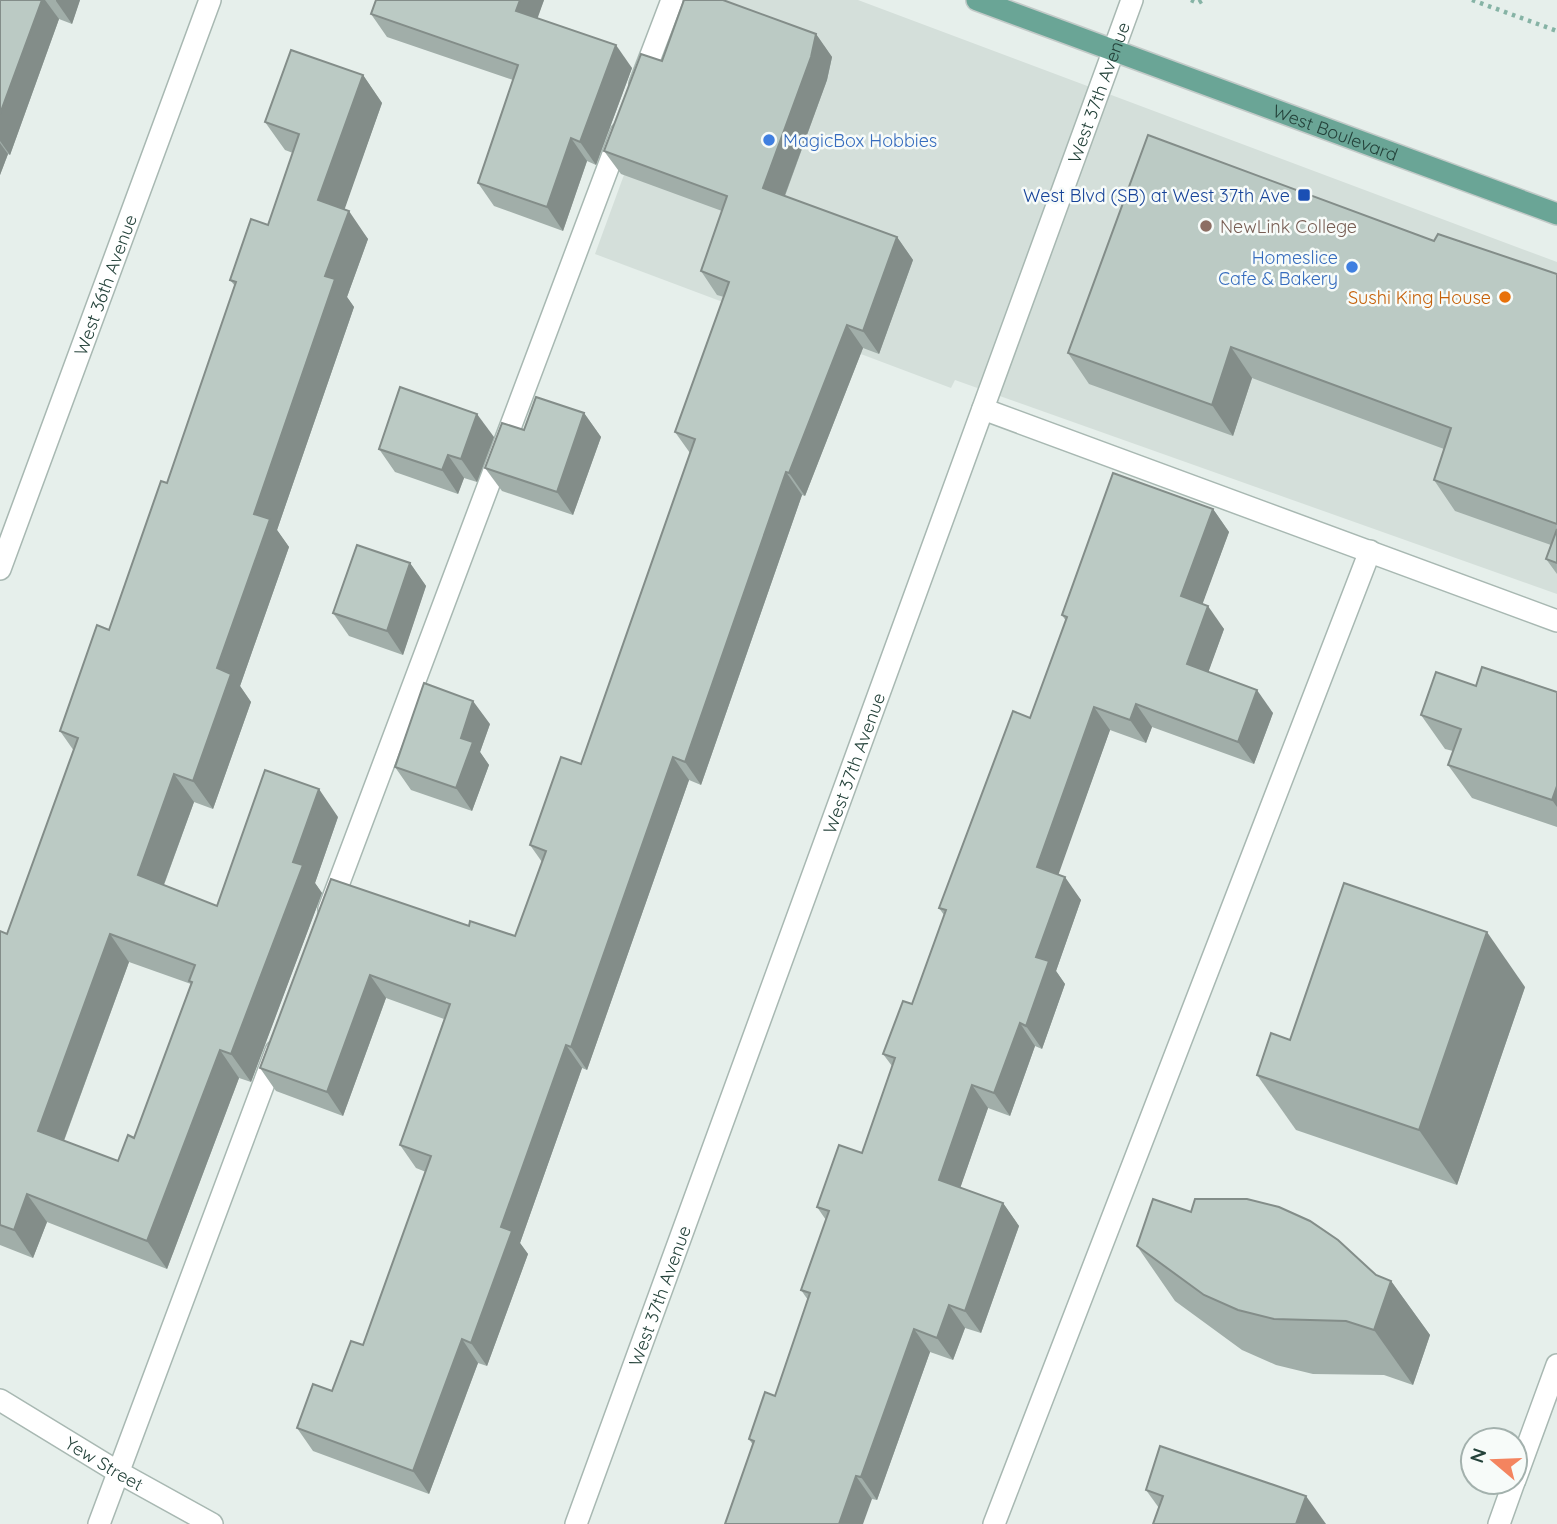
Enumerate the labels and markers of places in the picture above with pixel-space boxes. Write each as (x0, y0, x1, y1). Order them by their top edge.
place label: MagicBox Hobbies (783, 129, 937, 152)
marker: MagicBox Hobbies (761, 132, 777, 148)
place label: West Blvd (SB) at West 37th Ave (1023, 184, 1290, 207)
marker: West Blvd (SB) at West 37th Ave (1296, 187, 1312, 203)
place label: NewLink College (1220, 215, 1357, 238)
marker: NewLink College (1198, 218, 1214, 234)
place label: Homeslice Cafe & Bakery (1218, 246, 1338, 290)
marker: Homeslice Cafe & Bakery (1344, 259, 1360, 275)
place label: Sushi King House (1348, 286, 1491, 309)
marker: Sushi King House (1497, 289, 1513, 305)

